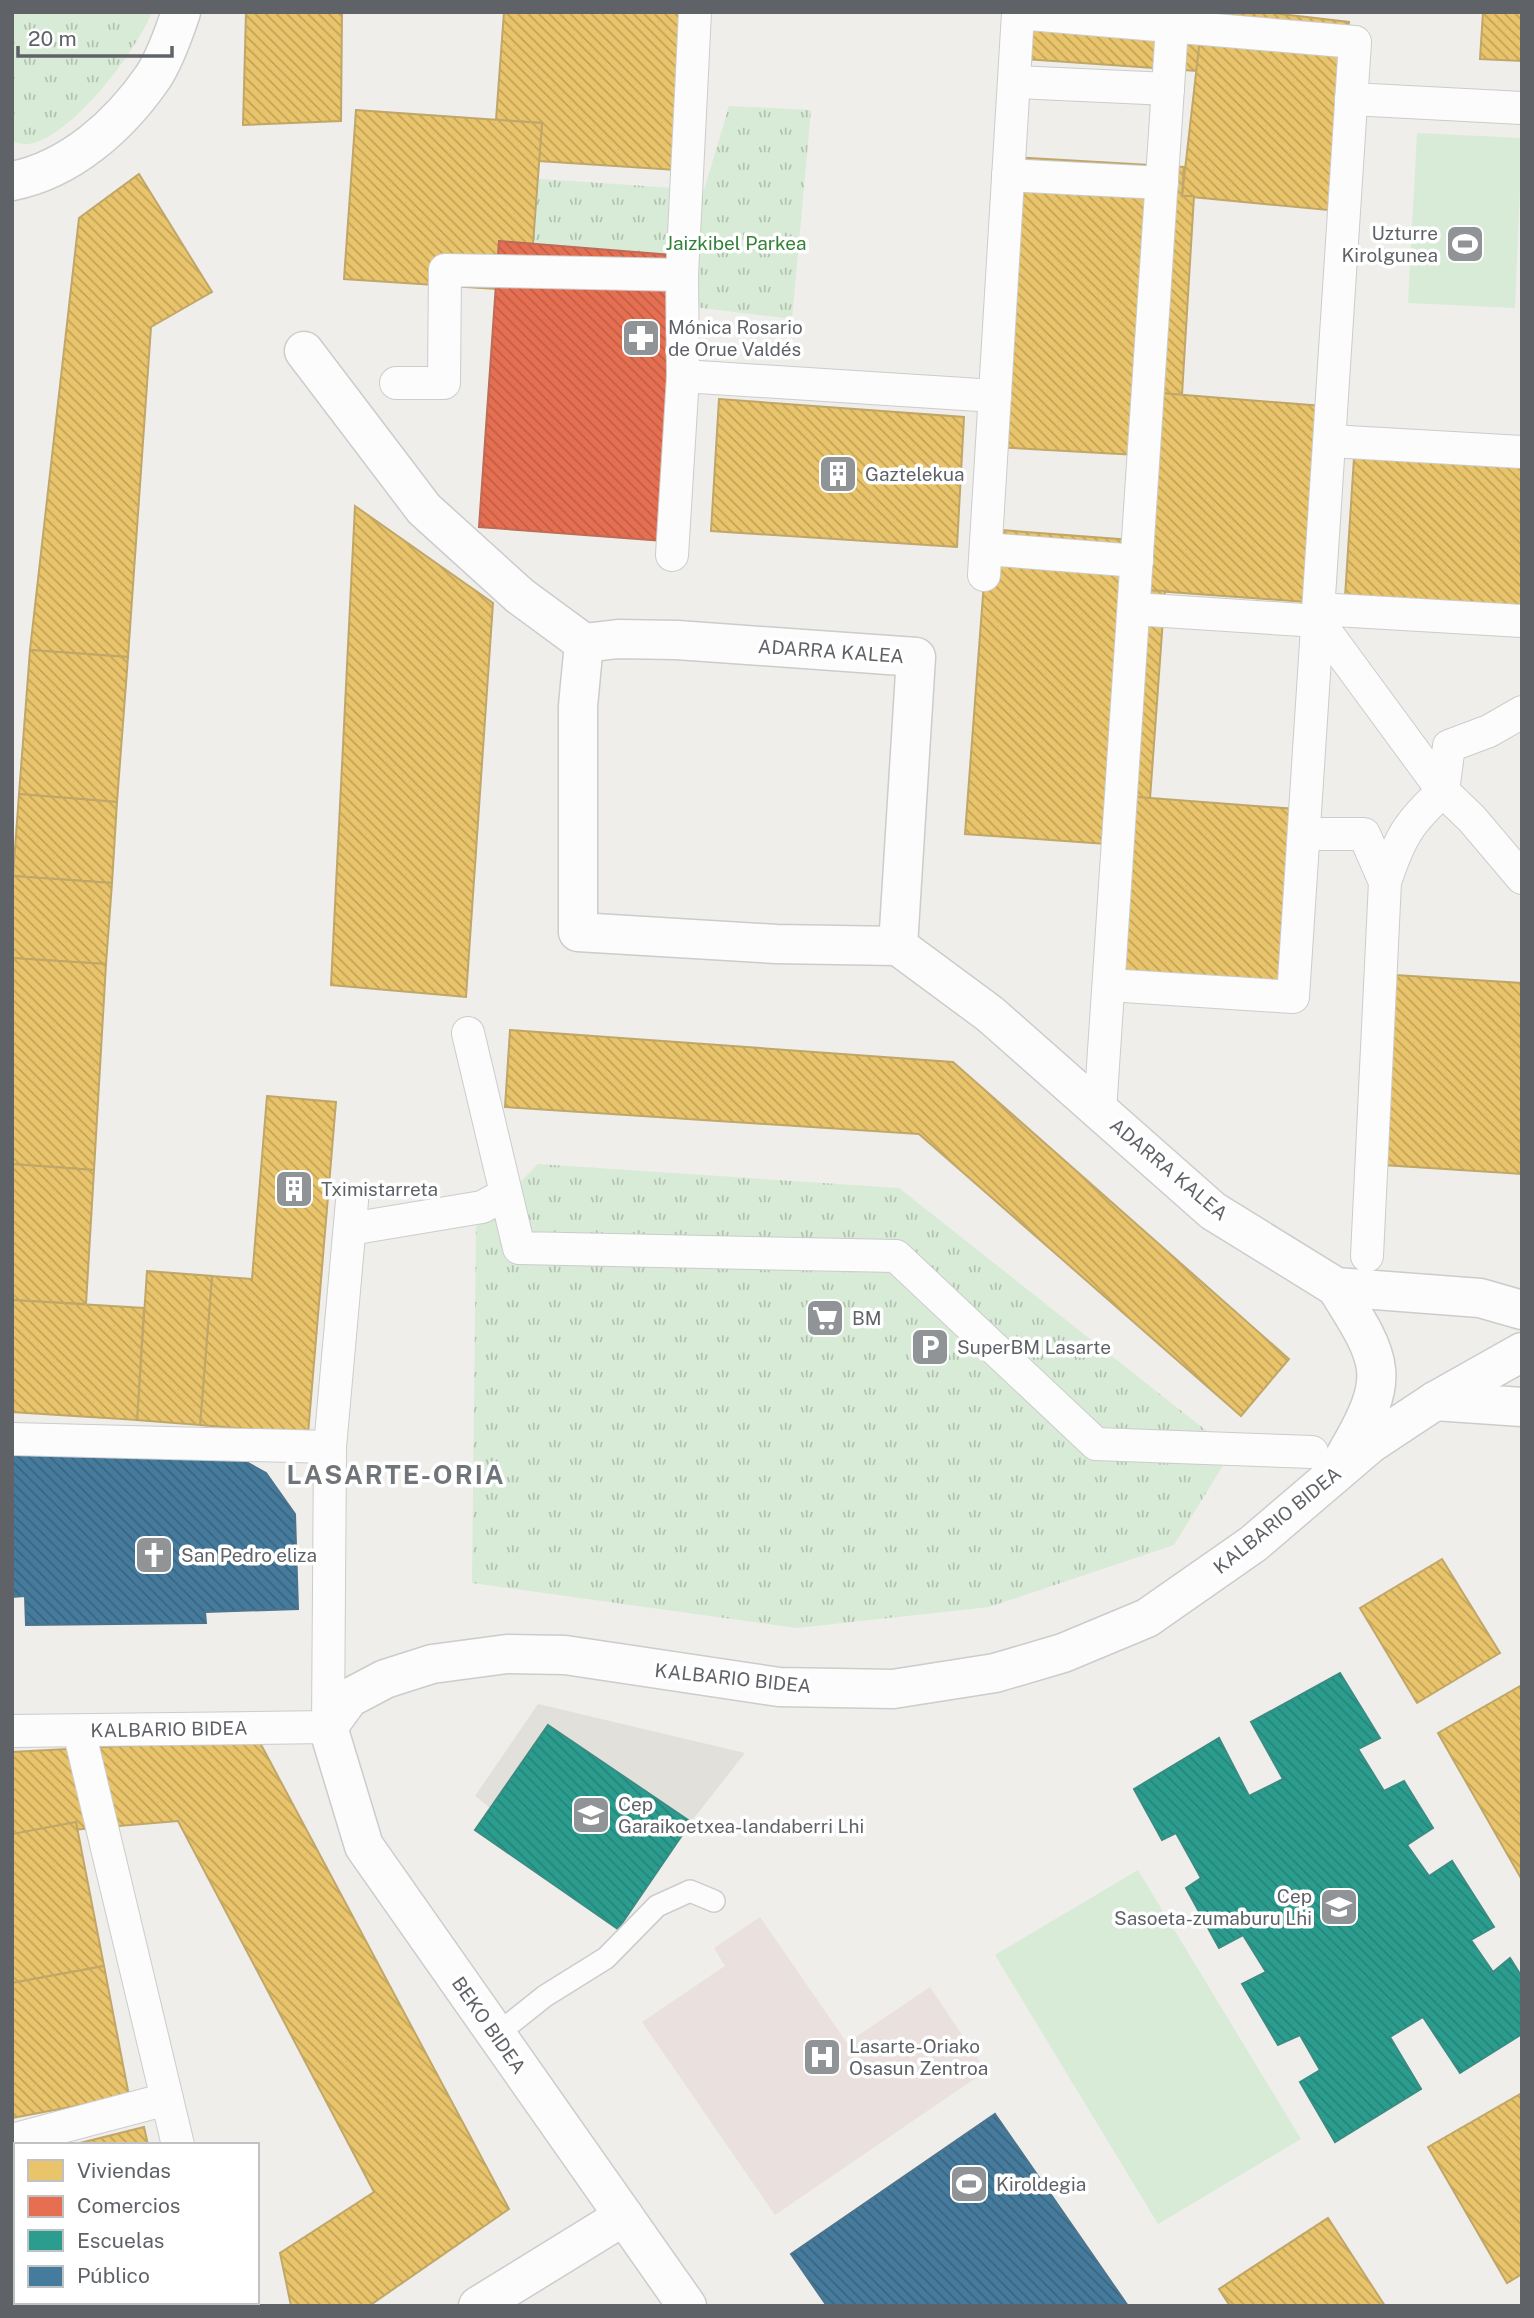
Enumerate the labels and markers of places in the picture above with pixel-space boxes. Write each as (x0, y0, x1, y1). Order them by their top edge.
place label: Uzturre Kirolgunea (1341, 222, 1438, 266)
sports icon: Uzturre Kirolgunea (1444, 223, 1486, 265)
place label: Mónica Rosario de Orue Valdés (668, 316, 803, 360)
pharmacy icon: Mónica Rosario de Orue Valdés (620, 317, 662, 359)
building icon: Gaztelekua (817, 453, 859, 495)
place label: Gaztelekua (865, 463, 965, 485)
building icon: Tximistarreta (273, 1168, 315, 1210)
place label: Tximistarreta (321, 1178, 438, 1200)
supermarket icon: BM (804, 1297, 846, 1339)
place label: BM (852, 1307, 882, 1329)
parking icon: SuperBM Lasarte (909, 1326, 951, 1368)
place label: SuperBM Lasarte (957, 1336, 1111, 1358)
church icon: San Pedro eliza (133, 1534, 175, 1576)
place label: San Pedro eliza (181, 1544, 317, 1566)
place label: Cep Garaikoetxea-landaberri Lhi (618, 1793, 864, 1837)
school or university icon: Cep Garaikoetxea-landaberri Lhi (570, 1794, 612, 1836)
place label: Cep Sasoeta-zumaburu Lhi (1114, 1885, 1312, 1929)
school or university icon: Cep Sasoeta-zumaburu Lhi (1318, 1886, 1360, 1928)
place label: Lasarte-Oriako Osasun Zentroa (849, 2035, 988, 2079)
hospital icon: Lasarte-Oriako Osasun Zentroa (801, 2036, 843, 2078)
sports icon: Kiroldegia (948, 2163, 990, 2205)
place label: Kiroldegia (996, 2173, 1086, 2195)

